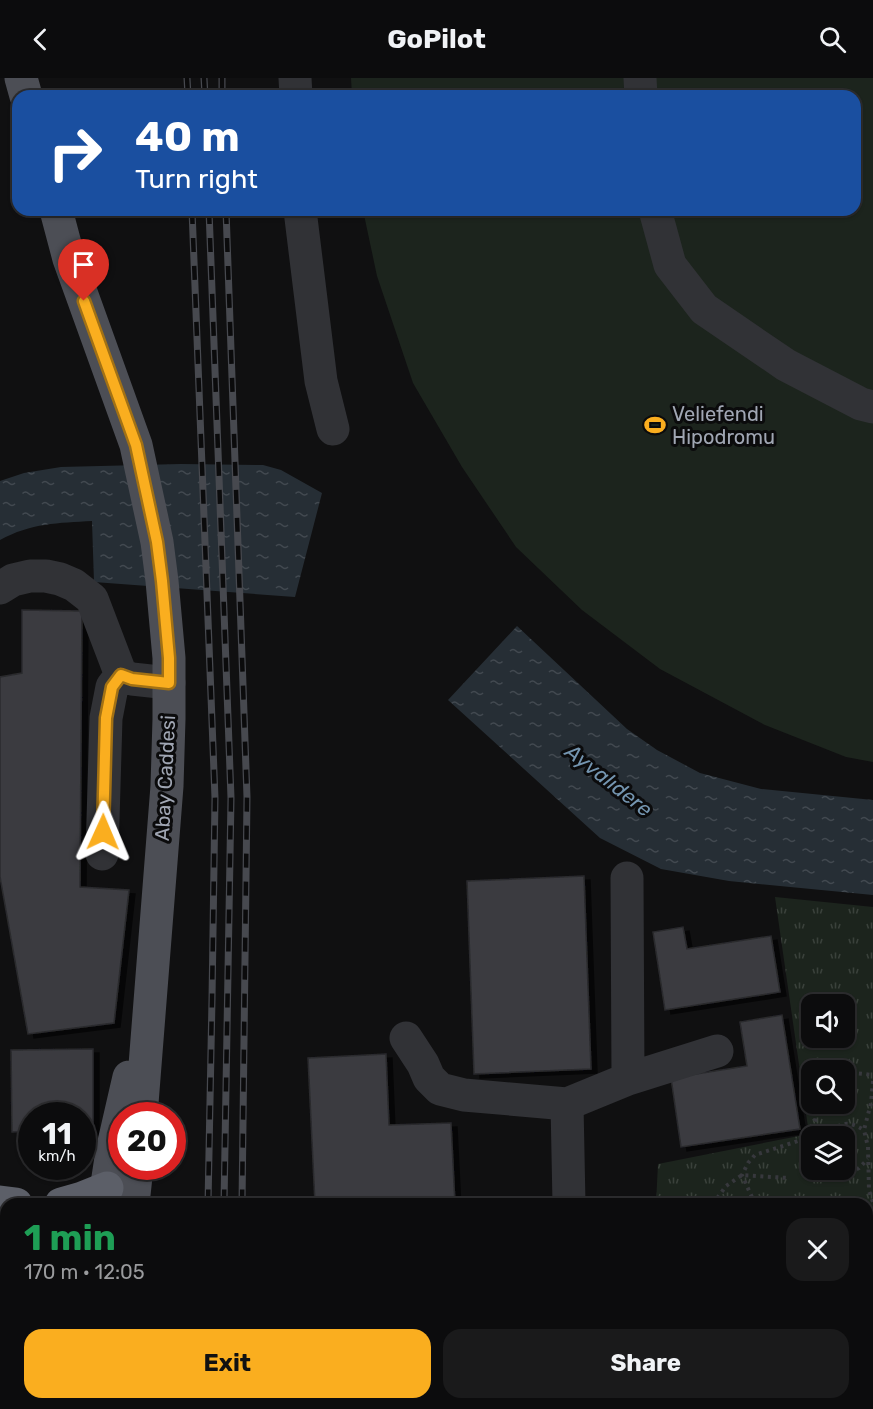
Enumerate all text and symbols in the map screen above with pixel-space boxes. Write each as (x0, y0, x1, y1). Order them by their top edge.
icon: back (24, 23, 57, 56)
text: GoPilot (387, 23, 486, 55)
icon: search (816, 23, 849, 56)
text: 40 m (135, 112, 240, 162)
icon: right (36, 114, 114, 192)
text: Turn right (135, 163, 258, 195)
pin (58, 239, 109, 301)
icon: arrive (67, 248, 100, 281)
place label: Veliefendi Hipodromu (672, 402, 775, 449)
sports icon: Veliefendi Hipodromu (643, 413, 667, 437)
street label: Abay Caddesi (150, 714, 180, 842)
water label: Ayvalıdere (560, 738, 657, 822)
position arrow (71, 800, 135, 864)
map controls (801, 994, 855, 1180)
button: sound (801, 994, 855, 1048)
button: search (801, 1060, 855, 1114)
speed limit sign: 20 (108, 1102, 186, 1180)
text: 11 (42, 1116, 72, 1152)
button: layers (801, 1126, 855, 1180)
text: km/h (38, 1147, 76, 1165)
text: 1 min (24, 1216, 116, 1259)
button: close (786, 1218, 849, 1281)
text: 170 m · 12:05 (24, 1260, 145, 1284)
button: Exit (24, 1329, 431, 1398)
button: Share (443, 1329, 849, 1398)

